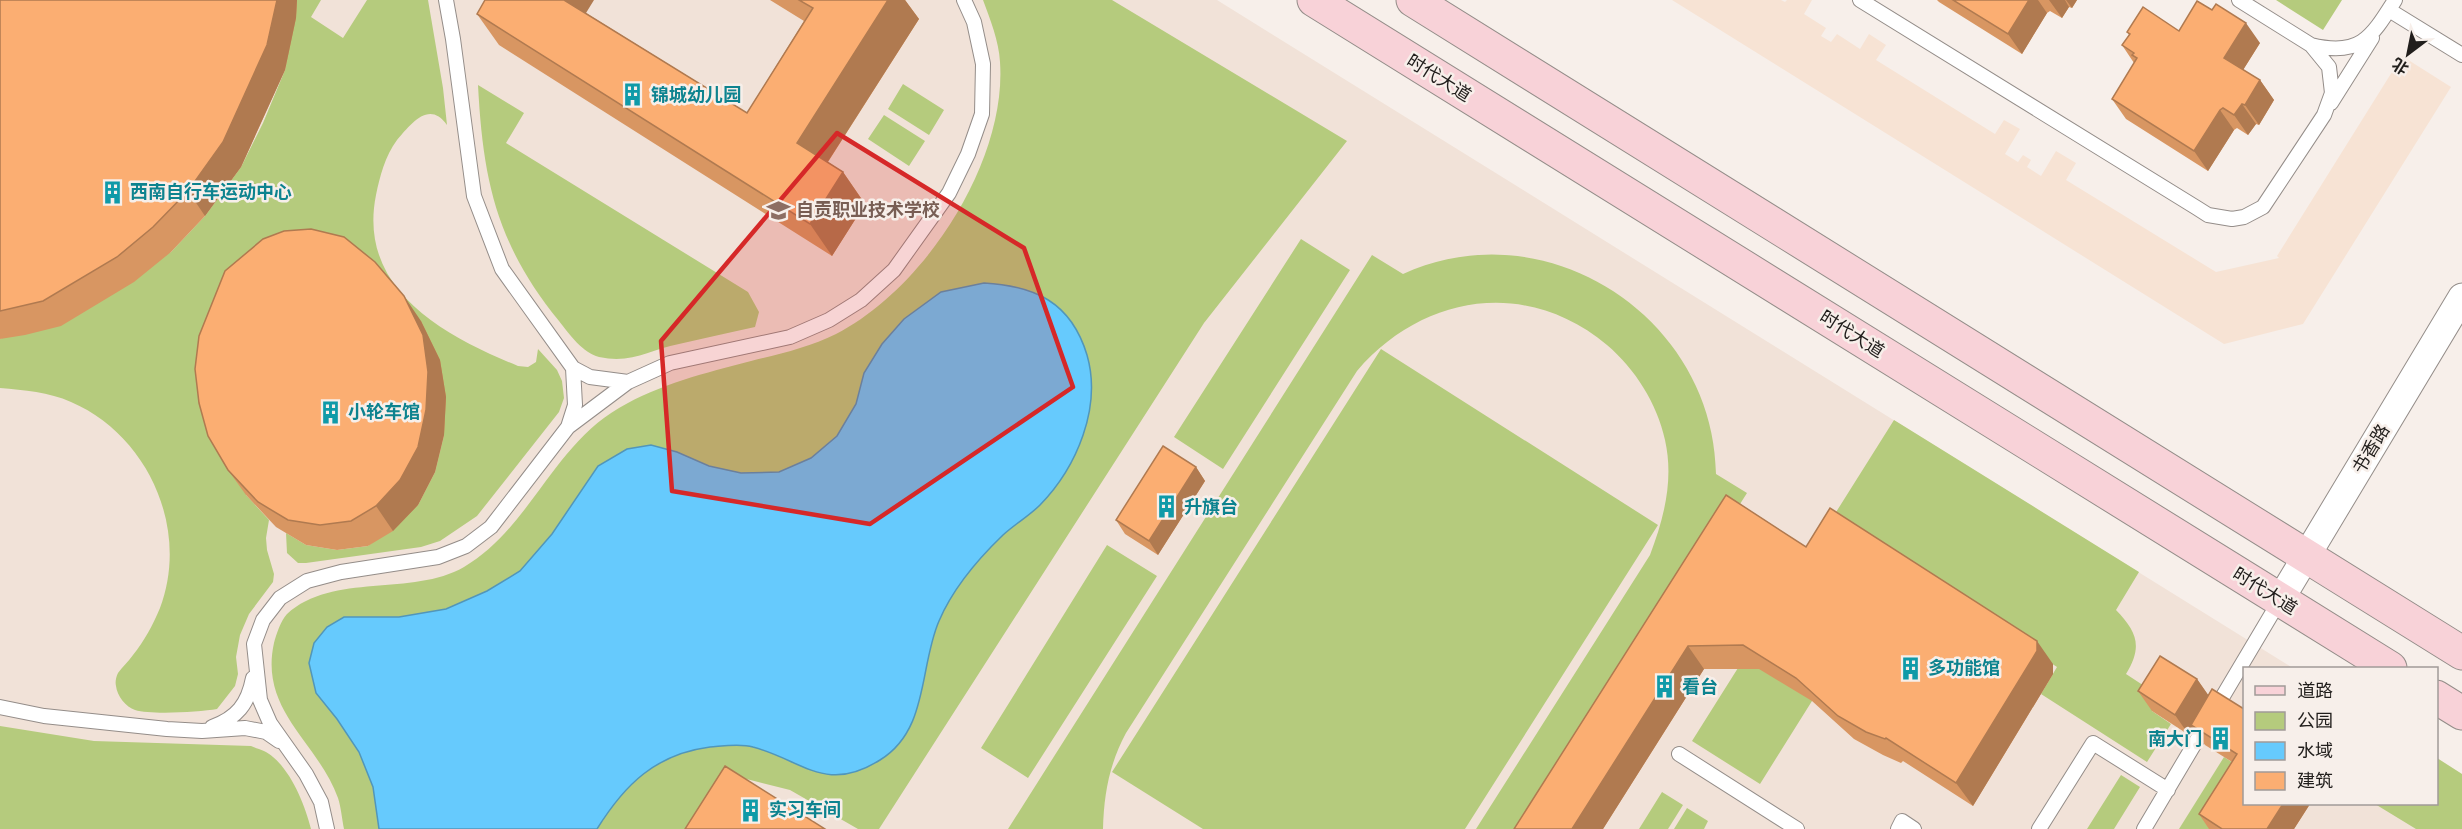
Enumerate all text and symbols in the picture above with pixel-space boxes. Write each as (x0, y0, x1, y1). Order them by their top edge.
north arrow (2378, 24, 2438, 84)
street label: 时代大道 (1403, 49, 1476, 106)
text: 北 (2388, 54, 2412, 79)
building icon: 锦城幼儿园 (620, 82, 646, 108)
place label: 锦城幼儿园 (651, 83, 741, 105)
building icon: 西南自行车运动中心 (99, 179, 125, 205)
place label: 西南自行车运动中心 (130, 180, 292, 202)
school or university icon: 自贡职业技术学校 (765, 197, 791, 223)
place label: 自贡职业技术学校 (796, 198, 940, 220)
street label: 时代大道 (1816, 305, 1889, 362)
building icon: 小轮车馆 (317, 399, 343, 425)
place label: 小轮车馆 (348, 400, 420, 422)
street label: 书香路 (2347, 420, 2393, 477)
building icon: 升旗台 (1153, 494, 1179, 520)
place label: 升旗台 (1184, 495, 1238, 517)
street label: 时代大道 (2229, 562, 2302, 619)
building icon: 多功能馆 (1897, 655, 1923, 681)
place label: 多功能馆 (1928, 656, 2000, 678)
legend (2243, 667, 2438, 805)
building icon: 看台 (1651, 674, 1677, 700)
place label: 看台 (1682, 675, 1718, 697)
text: 道路 (2297, 679, 2333, 701)
text: 公园 (2297, 709, 2333, 731)
building icon: 南大门 (2207, 726, 2233, 752)
place label: 南大门 (2148, 727, 2202, 749)
text: 水域 (2297, 739, 2333, 761)
text: 建筑 (2297, 769, 2333, 791)
building icon: 实习车间 (738, 797, 764, 823)
place label: 实习车间 (769, 798, 841, 820)

